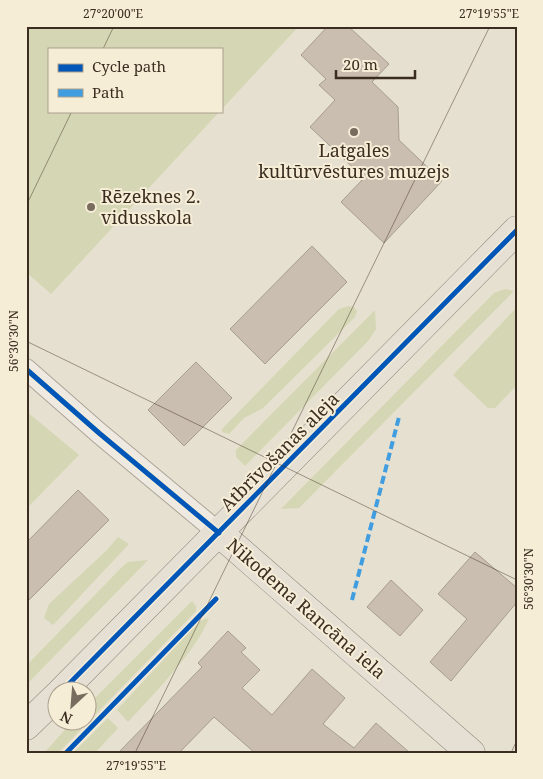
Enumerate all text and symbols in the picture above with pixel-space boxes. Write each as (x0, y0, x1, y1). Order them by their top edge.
text: 27°20'00"E (83, 5, 143, 22)
text: 27°19'55"E (459, 5, 519, 22)
legend (48, 48, 222, 112)
scale bar (336, 48, 414, 80)
text: 20 m (343, 54, 378, 74)
text: Cycle path (92, 56, 167, 76)
text: Path (92, 82, 125, 102)
marker: Latgales kultūrvēstures muzejs (348, 126, 360, 138)
place label: Latgales kultūrvēstures muzejs (258, 138, 450, 183)
place label: Rēzeknes 2. vidusskola (101, 184, 200, 229)
marker: Rēzeknes 2. vidusskola (85, 201, 97, 213)
text: 56°30'30"N (5, 310, 22, 372)
street label: Atbrīvošanas aleja (215, 387, 344, 516)
street label: Nikodema Rancāna iela (222, 533, 391, 684)
text: 56°30'30"N (520, 548, 537, 610)
north arrow (48, 682, 98, 732)
text: N (57, 707, 75, 729)
text: 27°19'55"E (106, 757, 166, 774)

